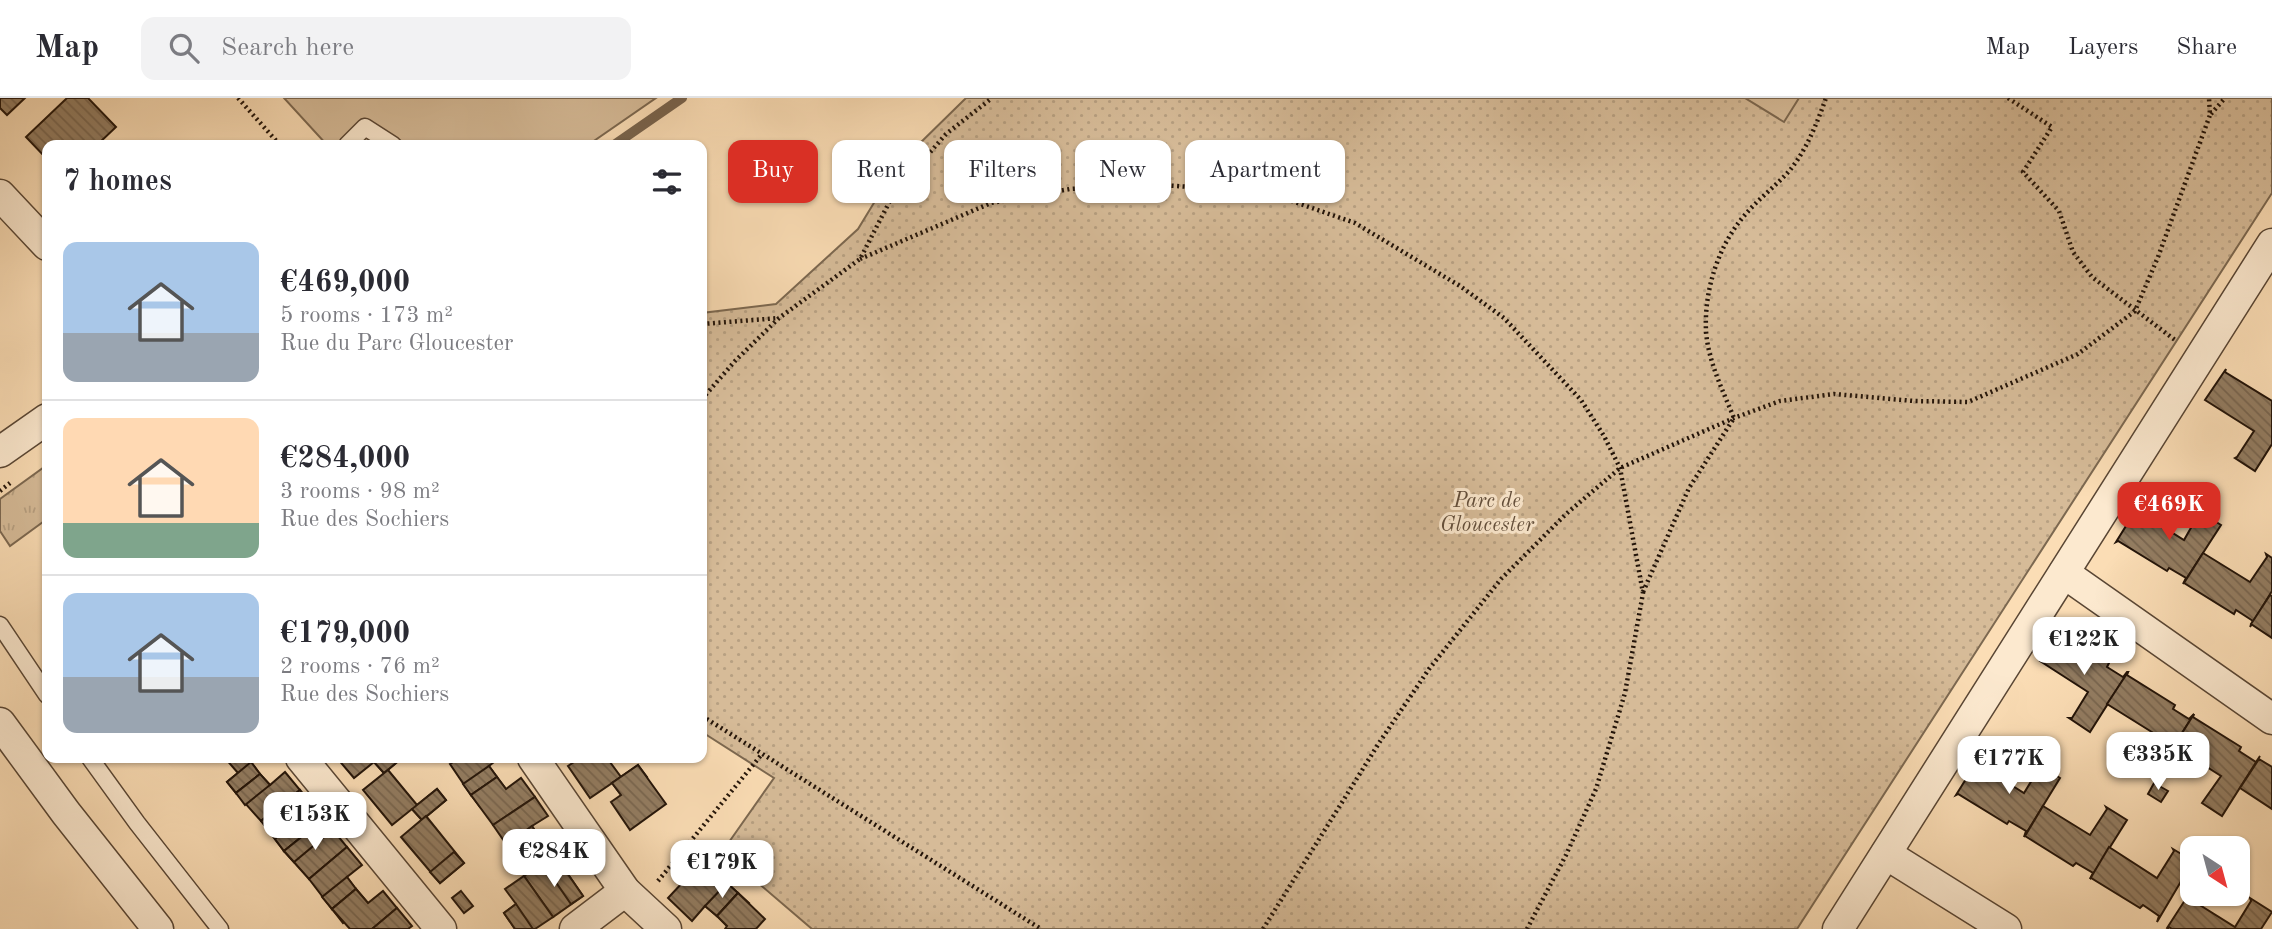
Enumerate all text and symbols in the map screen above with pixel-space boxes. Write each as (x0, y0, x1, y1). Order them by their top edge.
search box (141, 17, 631, 80)
icon: search (165, 29, 203, 67)
text: Map (35, 32, 99, 65)
text: Search here (221, 35, 354, 61)
text: Map (1986, 36, 2030, 60)
text: Layers (2068, 36, 2138, 60)
text: Share (2176, 36, 2237, 60)
chip: Buy (728, 140, 818, 203)
chip: Rent (832, 140, 930, 203)
chip: Filters (944, 140, 1061, 203)
chip: New (1075, 140, 1171, 203)
chip: Apartment (1185, 140, 1345, 203)
icon: filters (648, 163, 686, 201)
text: 7 homes (63, 167, 172, 197)
text: €469,000 (280, 268, 410, 298)
icon: home (119, 270, 203, 354)
text: 5 rooms · 173 m² (280, 304, 453, 327)
text: Rue du Parc Gloucester (280, 332, 514, 355)
text: €284,000 (280, 444, 410, 474)
icon: home (119, 446, 203, 530)
text: 3 rooms · 98 m² (280, 480, 440, 503)
pin: €469K (2120, 482, 2218, 542)
park label: Parc de Gloucester (1440, 491, 1535, 536)
text: €469K (2133, 493, 2205, 516)
text: Rue des Sochiers (280, 508, 449, 531)
pin: €122K (2035, 618, 2133, 677)
text: €179,000 (280, 619, 410, 649)
icon: home (119, 621, 203, 705)
text: €122K (2048, 628, 2120, 651)
text: 2 rooms · 76 m² (280, 655, 440, 678)
text: Rue des Sochiers (280, 683, 449, 706)
pin: €335K (2109, 732, 2207, 792)
pin: €177K (1960, 736, 2058, 796)
text: €335K (2122, 743, 2194, 766)
text: €177K (1973, 747, 2045, 770)
pin: €153K (266, 792, 364, 852)
text: €153K (279, 803, 351, 826)
pin: €284K (505, 830, 603, 889)
north arrow (2180, 836, 2250, 906)
map controls (2180, 836, 2250, 906)
text: €284K (518, 840, 590, 863)
pin: €179K (673, 840, 771, 900)
text: €179K (686, 851, 758, 874)

